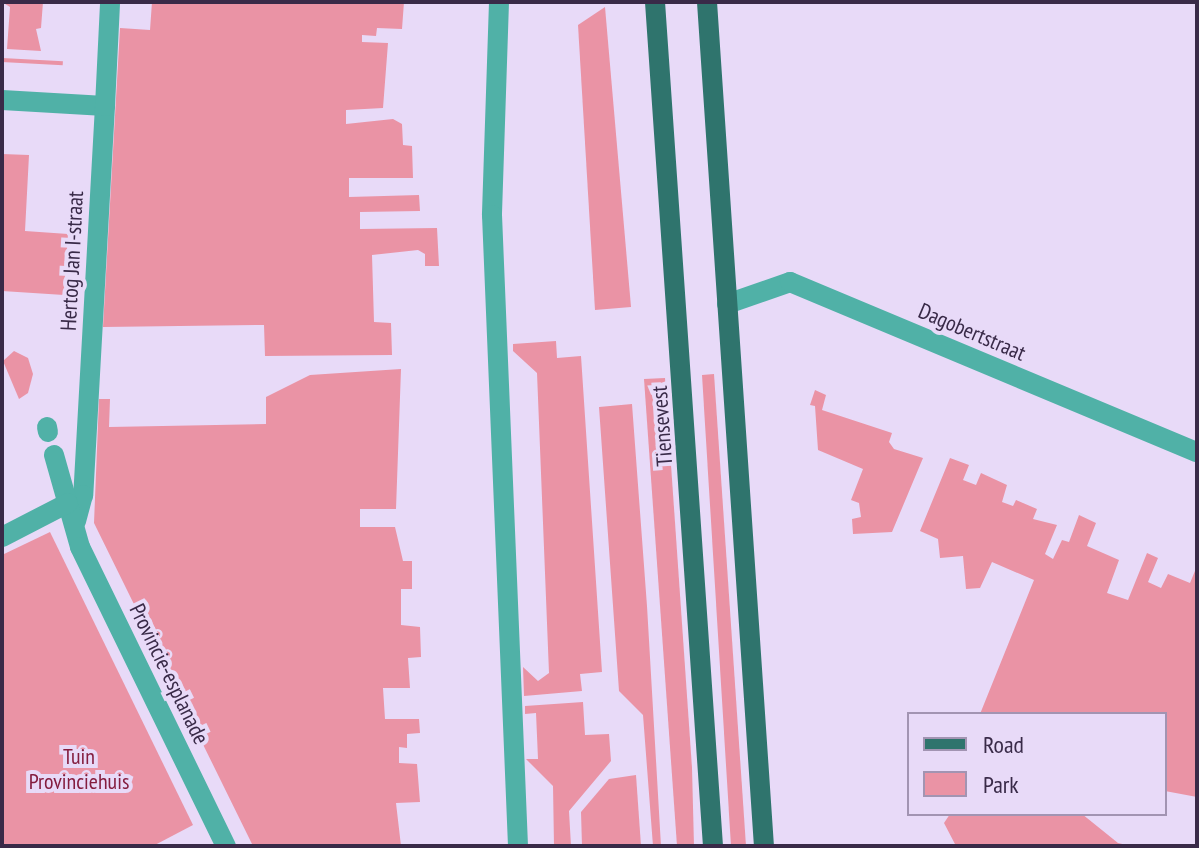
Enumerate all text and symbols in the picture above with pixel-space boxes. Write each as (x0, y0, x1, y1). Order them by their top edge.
street label: Hertog Jan I-straat (55, 190, 89, 332)
street label: Dagobertstraat (914, 298, 1030, 366)
street label: Tiensevest (646, 385, 678, 467)
street label: Provincie-esplanade (124, 600, 214, 748)
legend (907, 712, 1167, 816)
text: Road (983, 729, 1024, 760)
park label: Tuin Provinciehuis (29, 743, 129, 794)
text: Park (983, 769, 1019, 800)

